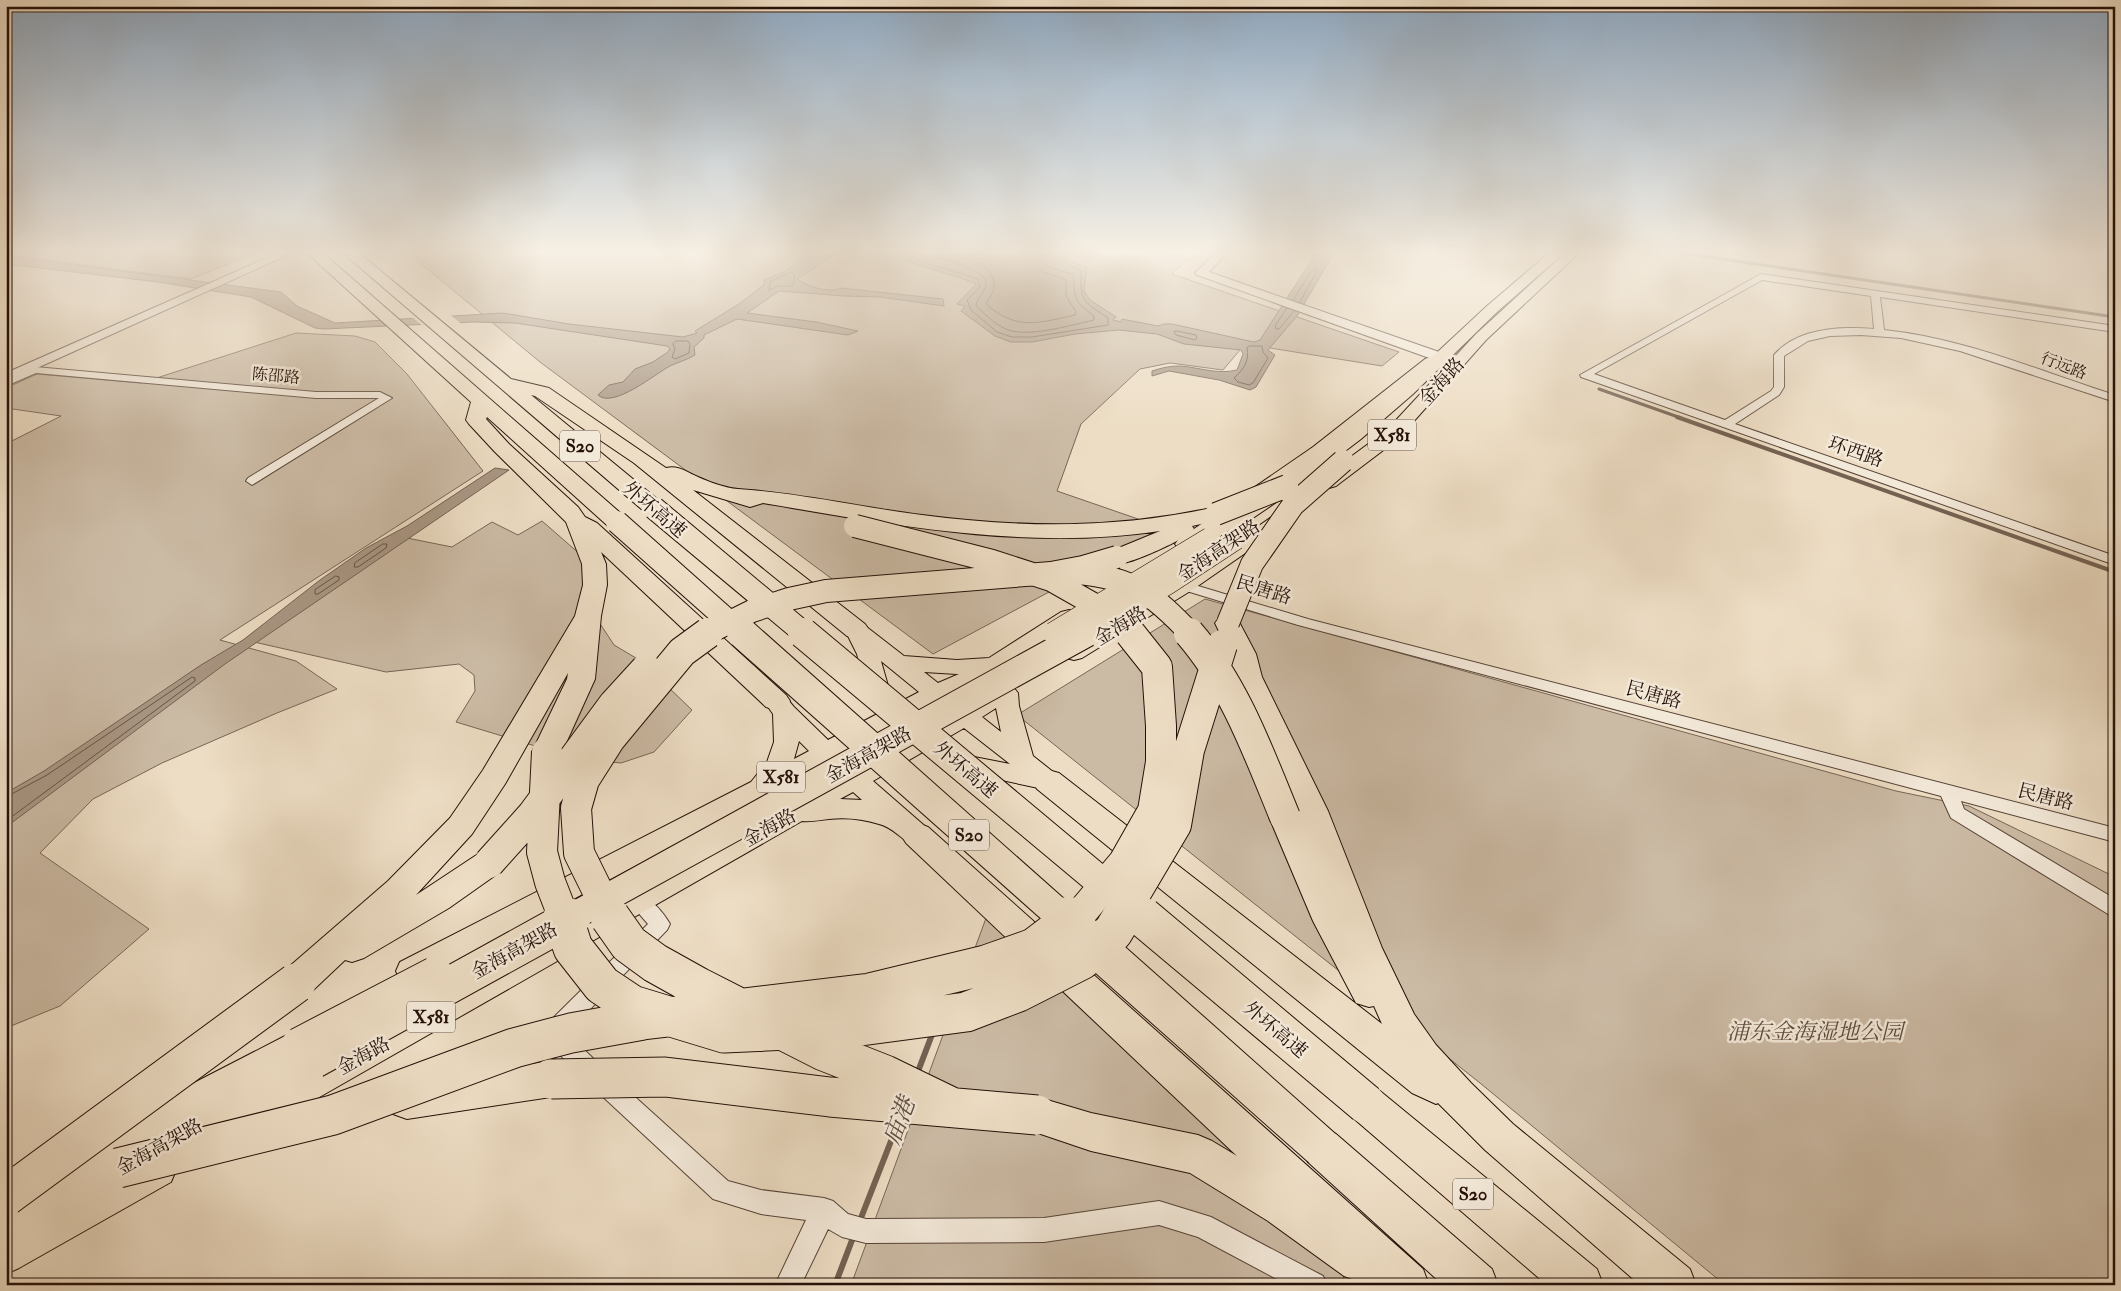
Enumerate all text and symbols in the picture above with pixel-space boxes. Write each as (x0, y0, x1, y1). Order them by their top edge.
street label: 行远路 (2038, 348, 2090, 384)
street label: 金海路 (1414, 352, 1470, 411)
street label: 陈邵路 (251, 364, 301, 388)
road number: X581 (1368, 420, 1416, 450)
road number: S20 (560, 431, 600, 462)
street label: 环西路 (1825, 431, 1887, 473)
street label: 外环高速 (618, 476, 691, 543)
street label: 金海高架路 (1172, 514, 1265, 587)
street label: 民唐路 (1233, 570, 1294, 610)
street label: 金海路 (1090, 601, 1151, 651)
street label: 民唐路 (1623, 676, 1684, 714)
street label: 金海高架路 (821, 721, 916, 788)
street label: 外环高速 (929, 736, 1002, 803)
road number: X581 (757, 762, 805, 792)
street label: 民唐路 (2015, 778, 2076, 816)
street label: 金海路 (739, 804, 800, 852)
road number: S20 (949, 820, 989, 850)
street label: 金海高架路 (467, 917, 562, 984)
street label: 外环高速 (1239, 996, 1312, 1063)
road number: X581 (407, 1002, 455, 1032)
park label: 浦东金海湿地公园 (1727, 1018, 1906, 1046)
street label: 金海路 (333, 1032, 394, 1080)
water label: 庙港 (876, 1090, 924, 1149)
street label: 金海高架路 (112, 1113, 207, 1180)
road number: S20 (1453, 1178, 1493, 1210)

